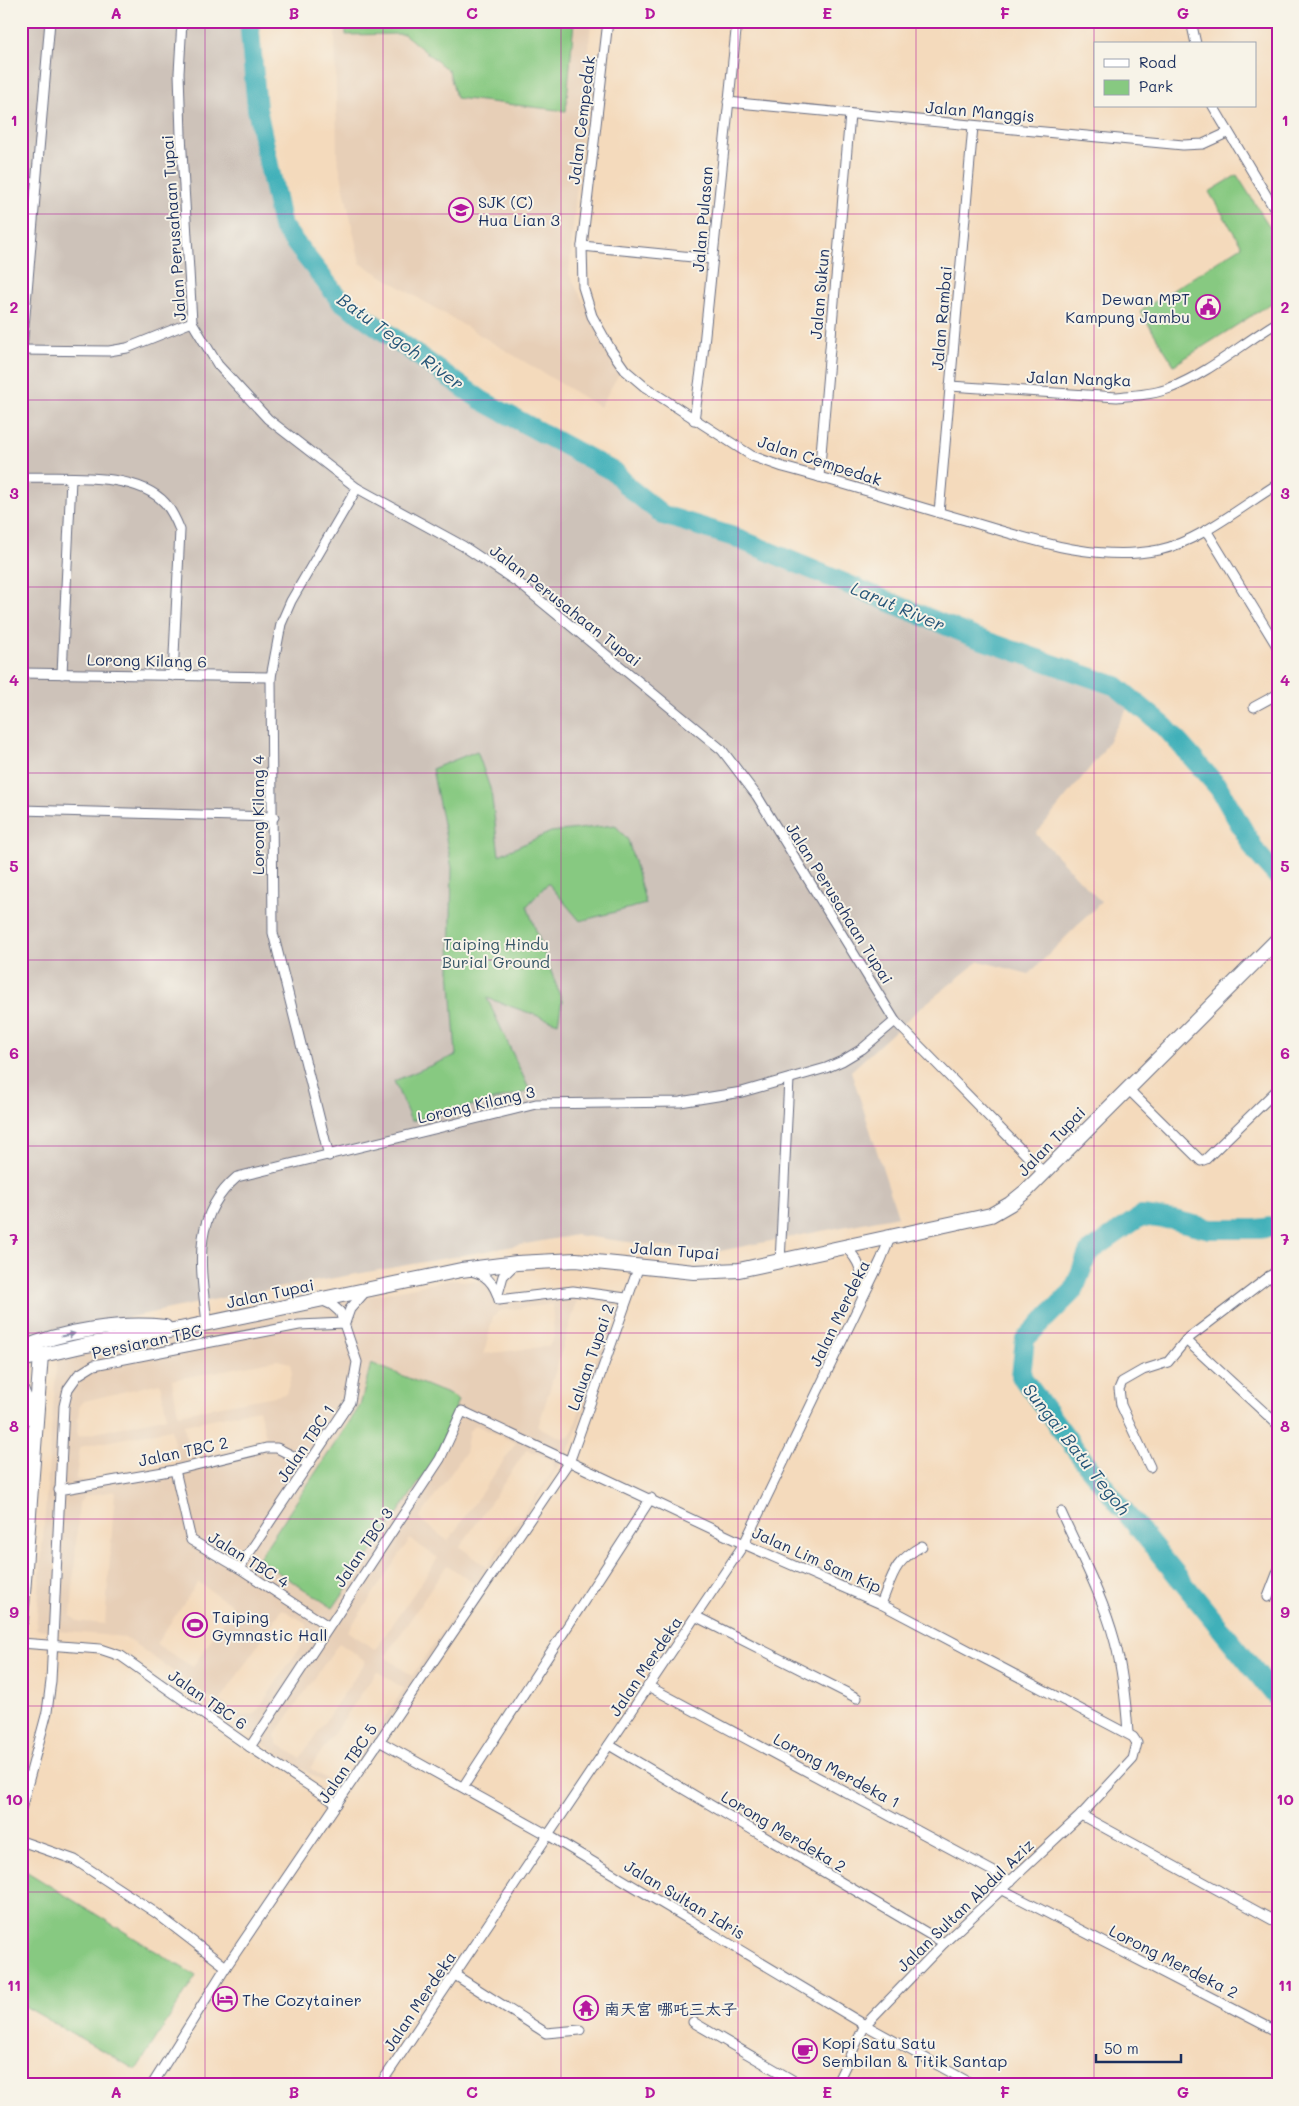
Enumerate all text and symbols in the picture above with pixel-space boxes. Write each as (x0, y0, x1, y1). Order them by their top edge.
text: A (110, 2, 122, 23)
text: B (289, 2, 299, 23)
text: C (466, 2, 478, 23)
text: D (644, 2, 656, 23)
text: E (822, 2, 832, 23)
text: F (1000, 2, 1010, 23)
text: G (1177, 2, 1189, 23)
legend (1094, 42, 1256, 108)
text: Road (1139, 52, 1176, 72)
street label: Jalan Cempedak (563, 55, 599, 185)
text: Park (1139, 76, 1173, 96)
street label: Jalan Manggis (925, 96, 1035, 126)
text: 1 (10, 109, 18, 130)
text: 1 (1281, 109, 1289, 130)
street label: Jalan Perusahaan Tupai (156, 134, 190, 322)
street label: Jalan Pulasan (687, 165, 717, 273)
place label: SJK (C) Hua Lian 3 (478, 191, 560, 230)
school or university icon: SJK (C) Hua Lian 3 (448, 197, 474, 223)
street label: Jalan Sukun (805, 248, 833, 340)
street label: Jalan Rambai (926, 265, 956, 371)
water label: Batu Tegoh River (333, 287, 469, 395)
place label: Dewan MPT Kampung Jambu (1065, 288, 1190, 327)
public building icon: Dewan MPT Kampung Jambu (1195, 294, 1221, 320)
text: 2 (10, 296, 19, 317)
text: 2 (1281, 296, 1290, 317)
street label: Jalan Nangka (1026, 366, 1132, 390)
street label: Jalan Cempedak (755, 430, 885, 490)
text: 3 (9, 482, 19, 503)
text: 3 (1280, 482, 1290, 503)
street label: Jalan Perusahaan Tupai (486, 539, 646, 671)
water label: Larut River (847, 575, 949, 637)
street label: Lorong Kilang 6 (87, 648, 207, 672)
text: 4 (9, 669, 19, 690)
text: 4 (1280, 669, 1290, 690)
street label: Lorong Kilang 4 (247, 754, 268, 875)
street label: Jalan Perusahaan Tupai (782, 818, 898, 988)
text: 5 (9, 855, 19, 876)
text: 5 (1280, 855, 1290, 876)
park label: Taiping Hindu Burial Ground (442, 933, 550, 972)
text: 6 (9, 1042, 19, 1063)
text: 6 (1280, 1042, 1290, 1063)
street label: Lorong Kilang 3 (415, 1080, 537, 1128)
street label: Jalan Tupai (1012, 1102, 1090, 1180)
text: 7 (10, 1228, 19, 1249)
text: 7 (1281, 1228, 1290, 1249)
street label: Jalan Tupai (630, 1236, 720, 1264)
street label: Jalan Merdeka (804, 1256, 874, 1370)
street label: Jalan Tupai (224, 1273, 316, 1313)
street label: Laluan Tupai 2 (562, 1301, 618, 1413)
street label: Persiaran TBC (90, 1319, 204, 1363)
one-way arrow (60, 1331, 76, 1339)
water label: Sungai Batu Tegoh (1018, 1378, 1136, 1520)
street label: Jalan TBC 1 (271, 1400, 339, 1486)
text: 8 (9, 1415, 19, 1436)
text: 8 (1280, 1415, 1290, 1436)
street label: Jalan TBC 2 (136, 1431, 230, 1471)
street label: Jalan TBC 3 (329, 1503, 397, 1591)
street label: Jalan Lim Sam Kip (749, 1521, 885, 1597)
street label: Jalan TBC 4 (205, 1526, 294, 1592)
text: 9 (9, 1601, 19, 1622)
text: 9 (1280, 1601, 1290, 1622)
place label: Taiping Gymnastic Hall (212, 1606, 327, 1645)
sports icon: Taiping Gymnastic Hall (182, 1612, 208, 1638)
street label: Jalan Merdeka (604, 1612, 686, 1720)
street label: Jalan TBC 6 (164, 1664, 252, 1734)
street label: Jalan TBC 5 (313, 1719, 381, 1807)
street label: Lorong Merdeka 1 (770, 1728, 904, 1812)
street label: Lorong Merdeka 2 (718, 1785, 850, 1877)
text: 10 (5, 1788, 23, 1809)
text: 10 (1276, 1788, 1294, 1809)
street label: Jalan Sultan Abdul Aziz (892, 1834, 1038, 1976)
street label: Jalan Sultan Idris (621, 1855, 749, 1943)
street label: Lorong Merdeka 2 (1106, 1919, 1242, 2003)
street label: Jalan Merdeka (378, 1947, 460, 2055)
text: 11 (7, 1974, 21, 1995)
text: 11 (1278, 1974, 1292, 1995)
hotel icon: The Cozytainer (212, 1986, 238, 2012)
place label: The Cozytainer (242, 1989, 362, 2010)
temple icon: 南天宫 哪吒三太子 (573, 1995, 599, 2021)
place label: 南天宫 哪吒三太子 (604, 1998, 737, 2019)
scale bar (1096, 2031, 1182, 2063)
place label: Kopi Satu Satu Sembilan & Titik Santap (822, 2032, 1008, 2071)
cafe icon: Kopi Satu Satu Sembilan & Titik Santap (792, 2038, 818, 2064)
text: 50 m (1104, 2038, 1139, 2058)
text: A (110, 2081, 122, 2102)
text: B (289, 2081, 299, 2102)
text: C (466, 2081, 478, 2102)
text: D (644, 2081, 656, 2102)
text: E (822, 2081, 832, 2102)
text: F (1000, 2081, 1010, 2102)
text: G (1177, 2081, 1189, 2102)

